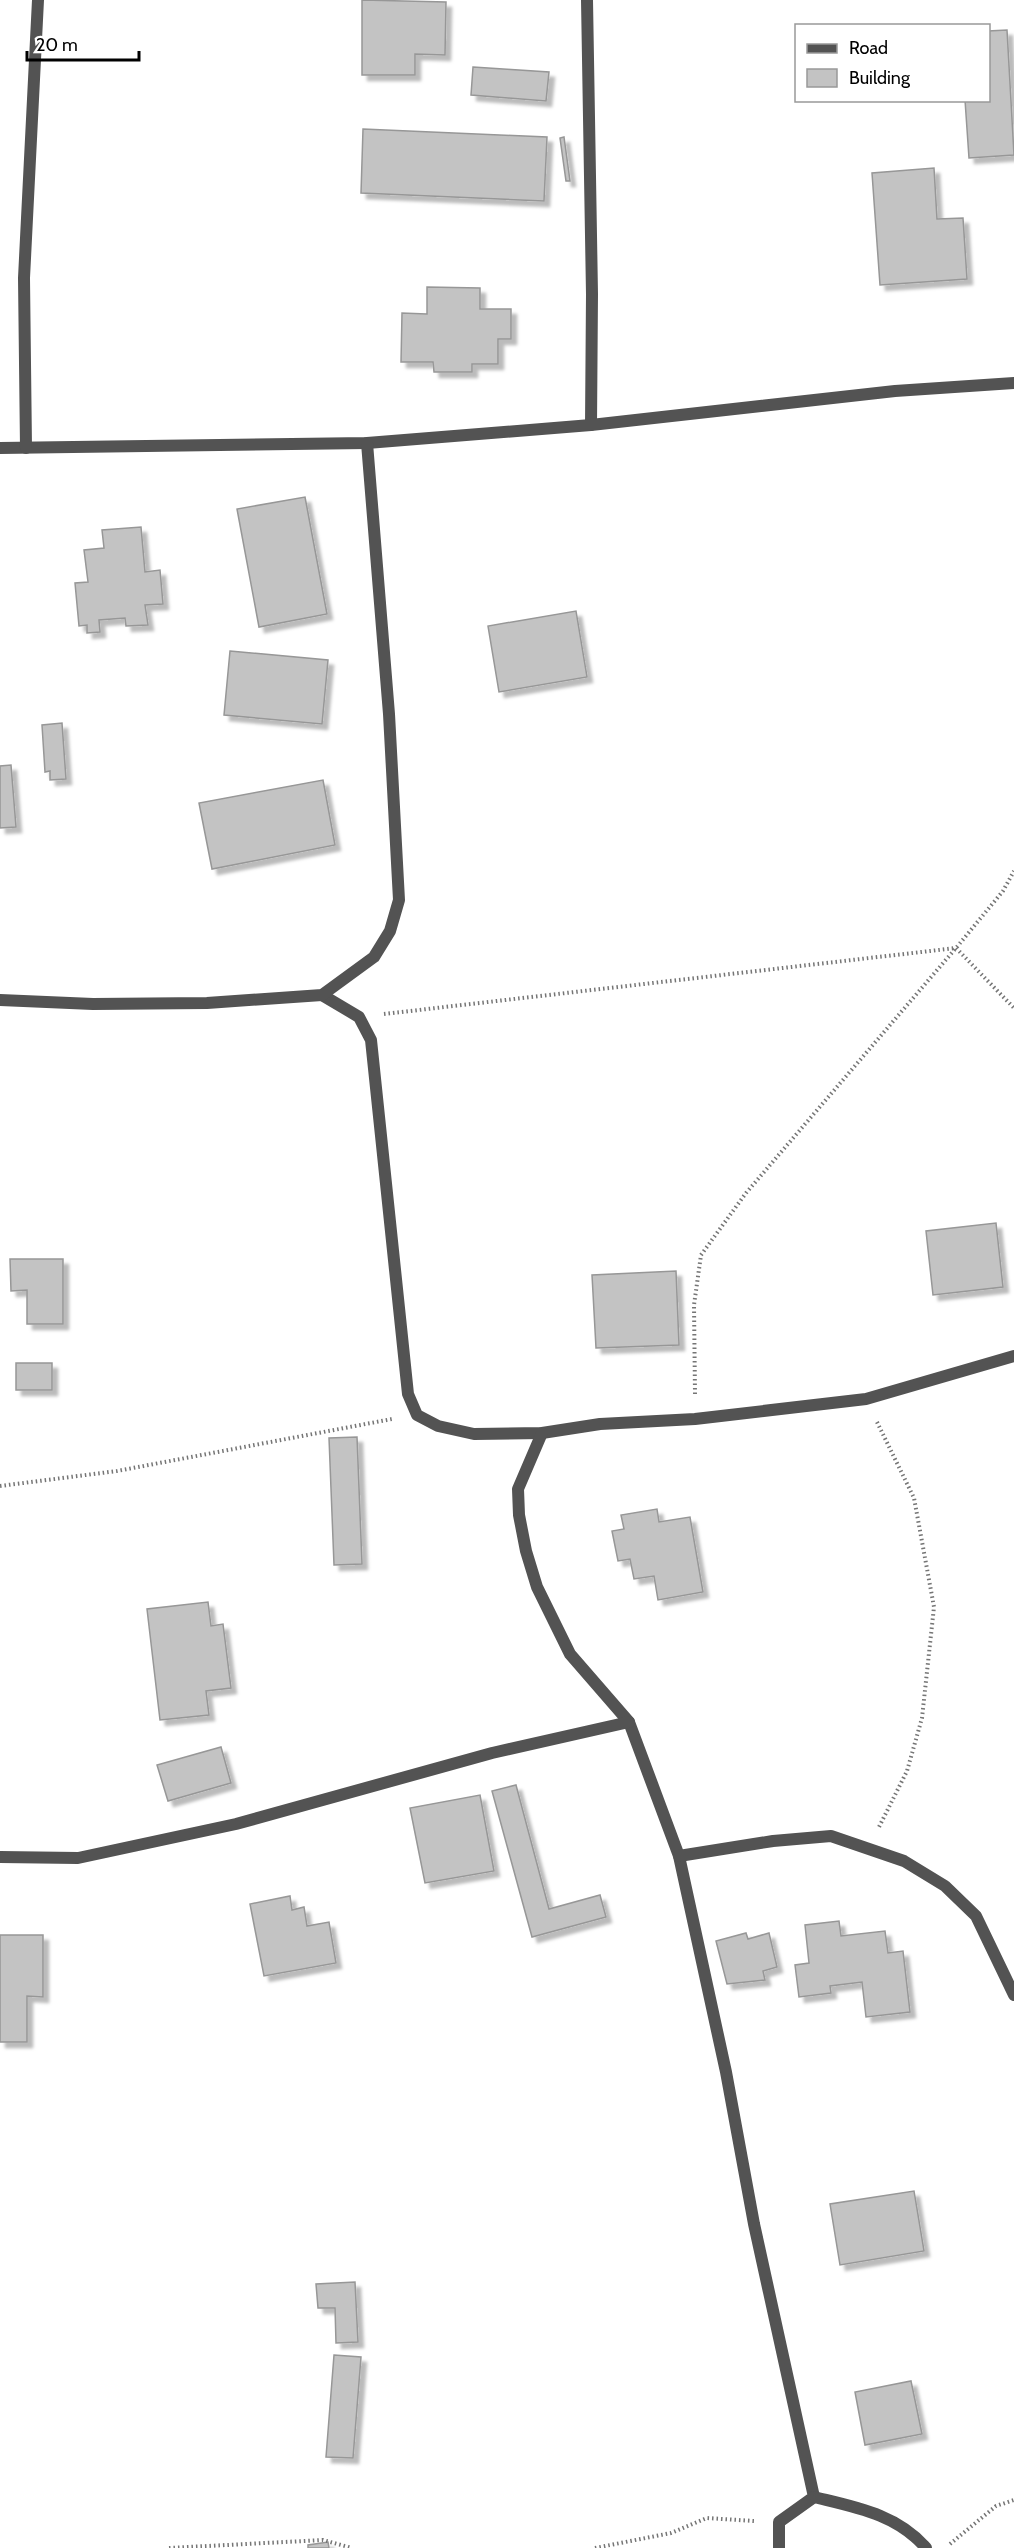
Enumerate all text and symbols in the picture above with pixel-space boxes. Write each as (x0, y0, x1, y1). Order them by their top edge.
scale bar (27, 24, 140, 62)
legend (795, 24, 990, 102)
text: 20 m (36, 34, 78, 56)
text: Road (849, 37, 888, 59)
text: Building (849, 67, 911, 89)

